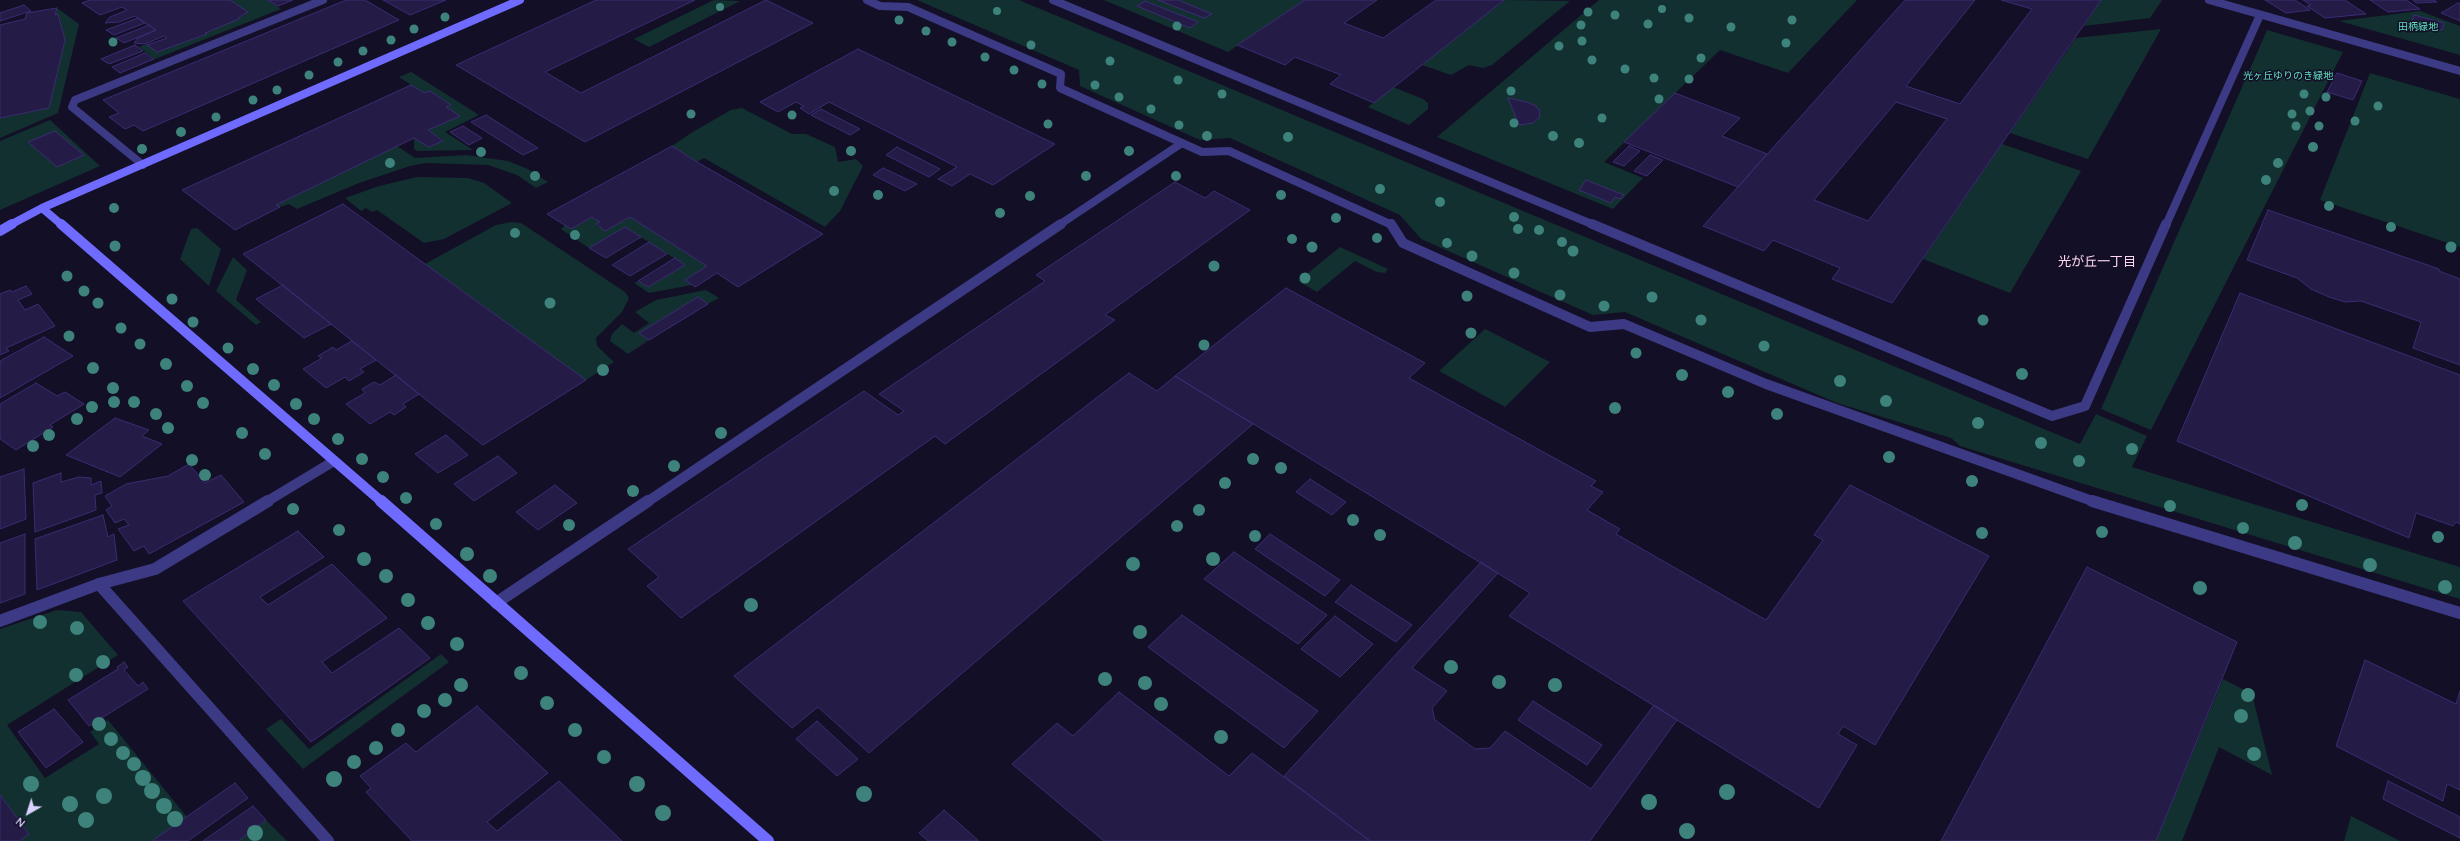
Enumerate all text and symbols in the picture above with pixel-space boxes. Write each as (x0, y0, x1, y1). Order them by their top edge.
park label: 田柄緑地 (2398, 21, 2438, 33)
park label: 光ヶ丘ゆりのき緑地 (2243, 70, 2333, 82)
district label: 光が丘一丁目 (2058, 254, 2136, 270)
north arrow (8, 793, 48, 833)
text: N (13, 814, 28, 830)

